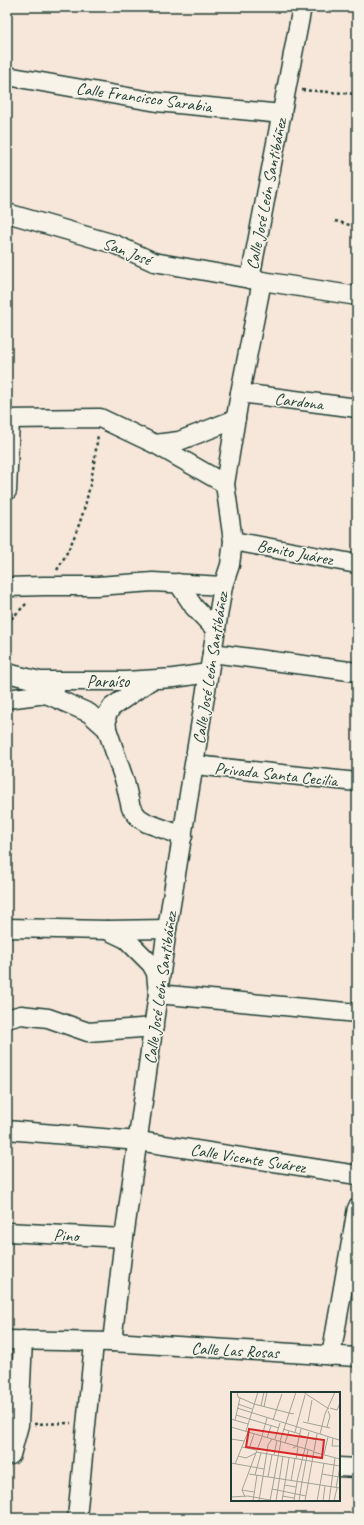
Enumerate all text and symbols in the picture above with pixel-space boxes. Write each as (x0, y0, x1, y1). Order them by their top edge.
street label: Calle Francisco Sarabia (75, 78, 215, 118)
street label: Calle José León Santibáñez (242, 115, 292, 271)
street label: San José (100, 233, 156, 271)
street label: Cardona (273, 388, 326, 415)
street label: Benito Juárez (255, 535, 336, 570)
street label: Calle José León Santibáñez (188, 589, 233, 745)
street label: Paraíso (87, 671, 130, 692)
street label: Privada Santa Cecilia (213, 758, 340, 792)
street label: Calle José León Santibáñez (139, 909, 182, 1065)
street label: Calle Vicente Suárez (189, 1139, 309, 1178)
street label: Pino (53, 1224, 81, 1247)
street label: Calle Las Rosas (191, 1338, 280, 1363)
inset map (231, 1392, 340, 1501)

